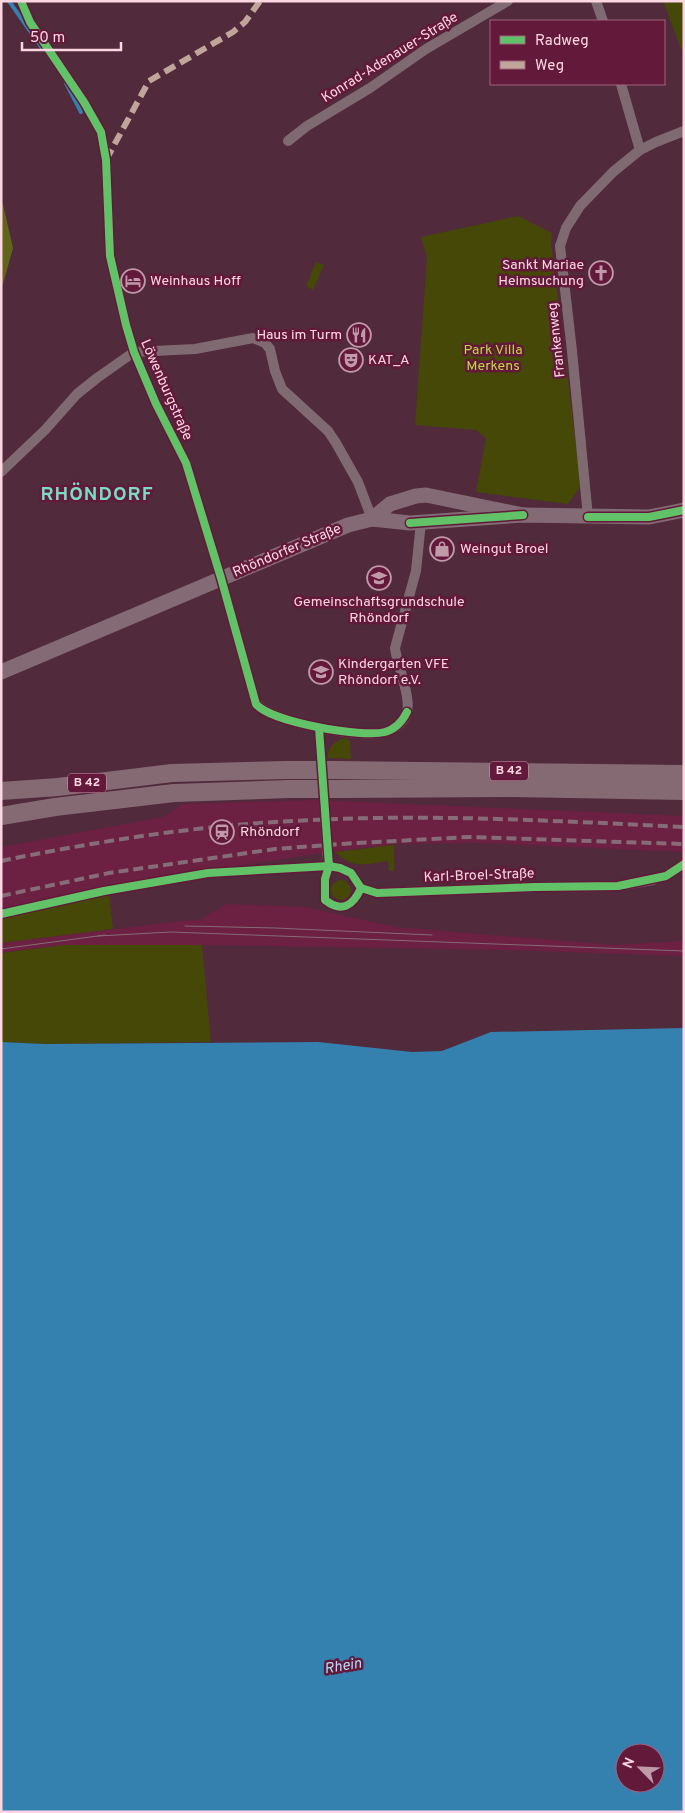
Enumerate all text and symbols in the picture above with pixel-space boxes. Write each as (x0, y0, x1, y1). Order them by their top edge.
street label: Konrad-Adenauer-Straße (319, 9, 461, 107)
scale bar (22, 20, 121, 52)
legend (490, 20, 665, 85)
text: 50 m (30, 29, 65, 48)
text: Radweg (535, 32, 589, 51)
text: Weg (535, 57, 564, 76)
place label: Sankt Mariae Heimsuchung (498, 257, 584, 290)
church icon: Sankt Mariae Heimsuchung (588, 260, 614, 286)
hotel icon: Weinhaus Hoff (120, 268, 146, 294)
place label: Weinhaus Hoff (150, 273, 241, 290)
street label: Frankenweg (545, 302, 569, 378)
restaurant icon: Haus im Turm (346, 322, 372, 348)
place label: Haus im Turm (257, 327, 342, 344)
street label: Löwenburgstraße (136, 337, 196, 443)
park label: Park Villa Merkens (463, 342, 523, 375)
theatre icon: KAT_A (338, 347, 364, 373)
place label: KAT_A (368, 352, 410, 369)
district label: RHÖNDORF (40, 482, 154, 507)
street label: Rhöndorfer Straße (230, 520, 344, 582)
shop icon: Weingut Broel (429, 536, 455, 562)
place label: Weingut Broel (460, 541, 549, 558)
school or university icon: Gemeinschaftsgrundschule Rhöndorf (366, 565, 392, 591)
place label: Gemeinschaftsgrundschule Rhöndorf (293, 594, 465, 627)
place label: Kindergarten VFE Rhöndorf e.V. (338, 656, 449, 689)
school or university icon: Kindergarten VFE Rhöndorf e.V. (308, 659, 334, 685)
road number: B 42 (490, 761, 528, 780)
road number: B 42 (68, 774, 106, 792)
station icon: Rhöndorf (209, 819, 235, 845)
place label: Rhöndorf (240, 824, 300, 841)
street label: Karl-Broel-Straße (423, 866, 535, 886)
water label: Rhein (323, 1655, 363, 1679)
north arrow (615, 1743, 665, 1793)
text: N (620, 1755, 639, 1771)

